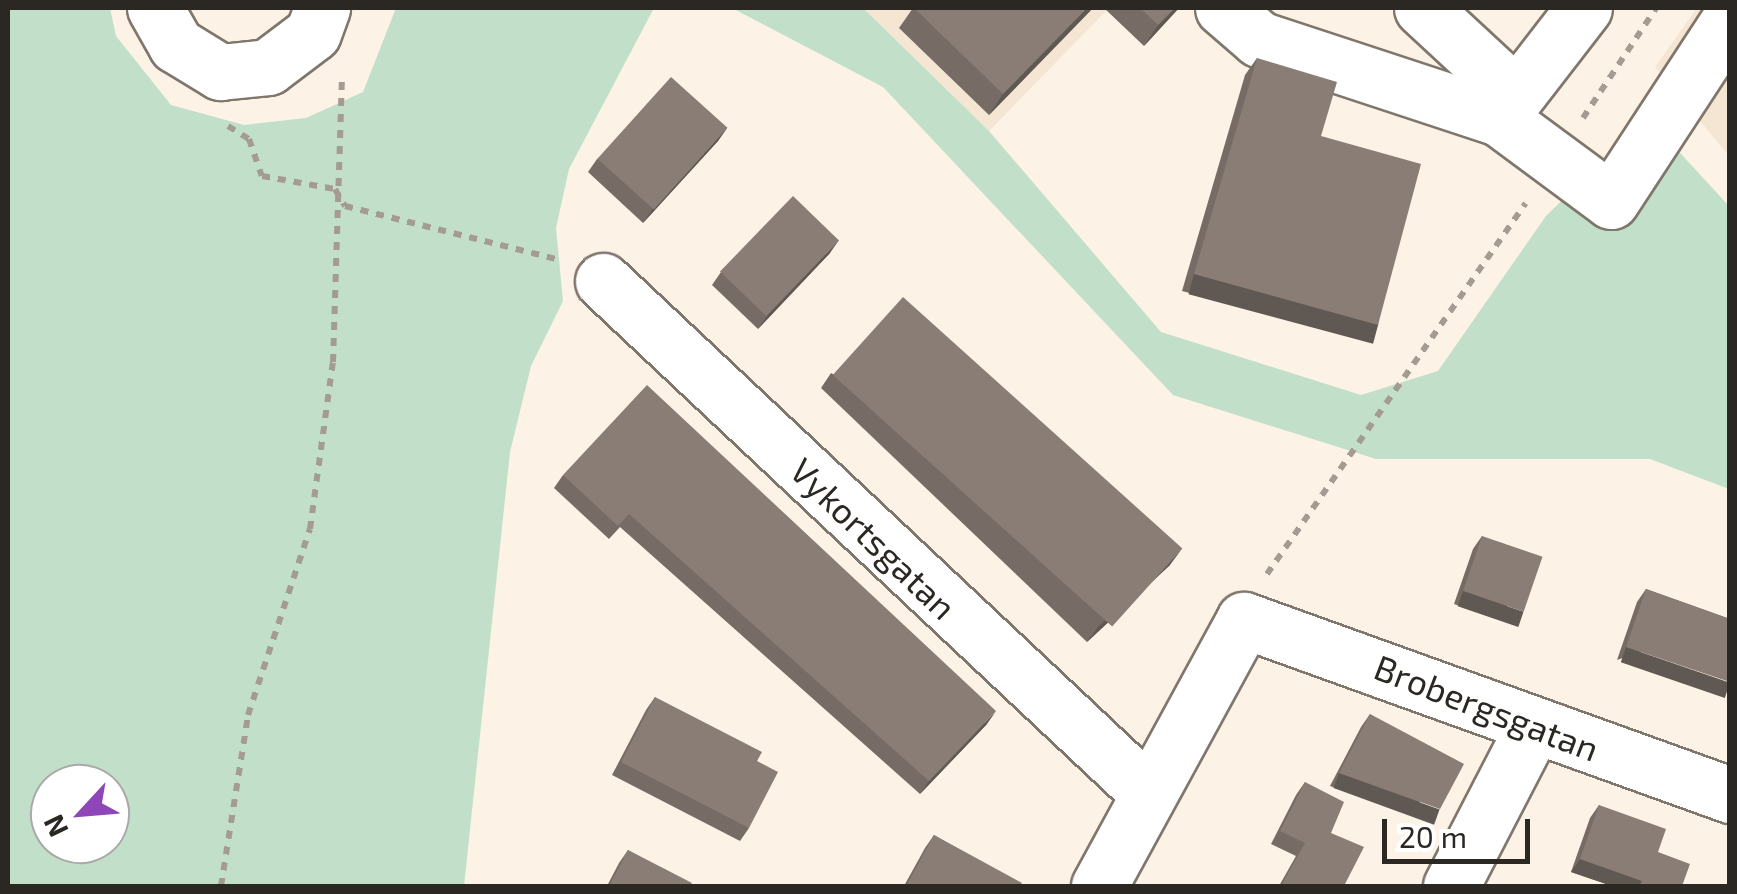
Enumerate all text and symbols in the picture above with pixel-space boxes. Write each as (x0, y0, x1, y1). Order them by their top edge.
street label: Vykortsgatan (783, 449, 965, 627)
street label: Brobergsgatan (1369, 645, 1605, 769)
north arrow (30, 764, 130, 864)
scale bar (1387, 799, 1534, 861)
text: N (35, 810, 75, 843)
text: 20 m (1399, 818, 1467, 854)

